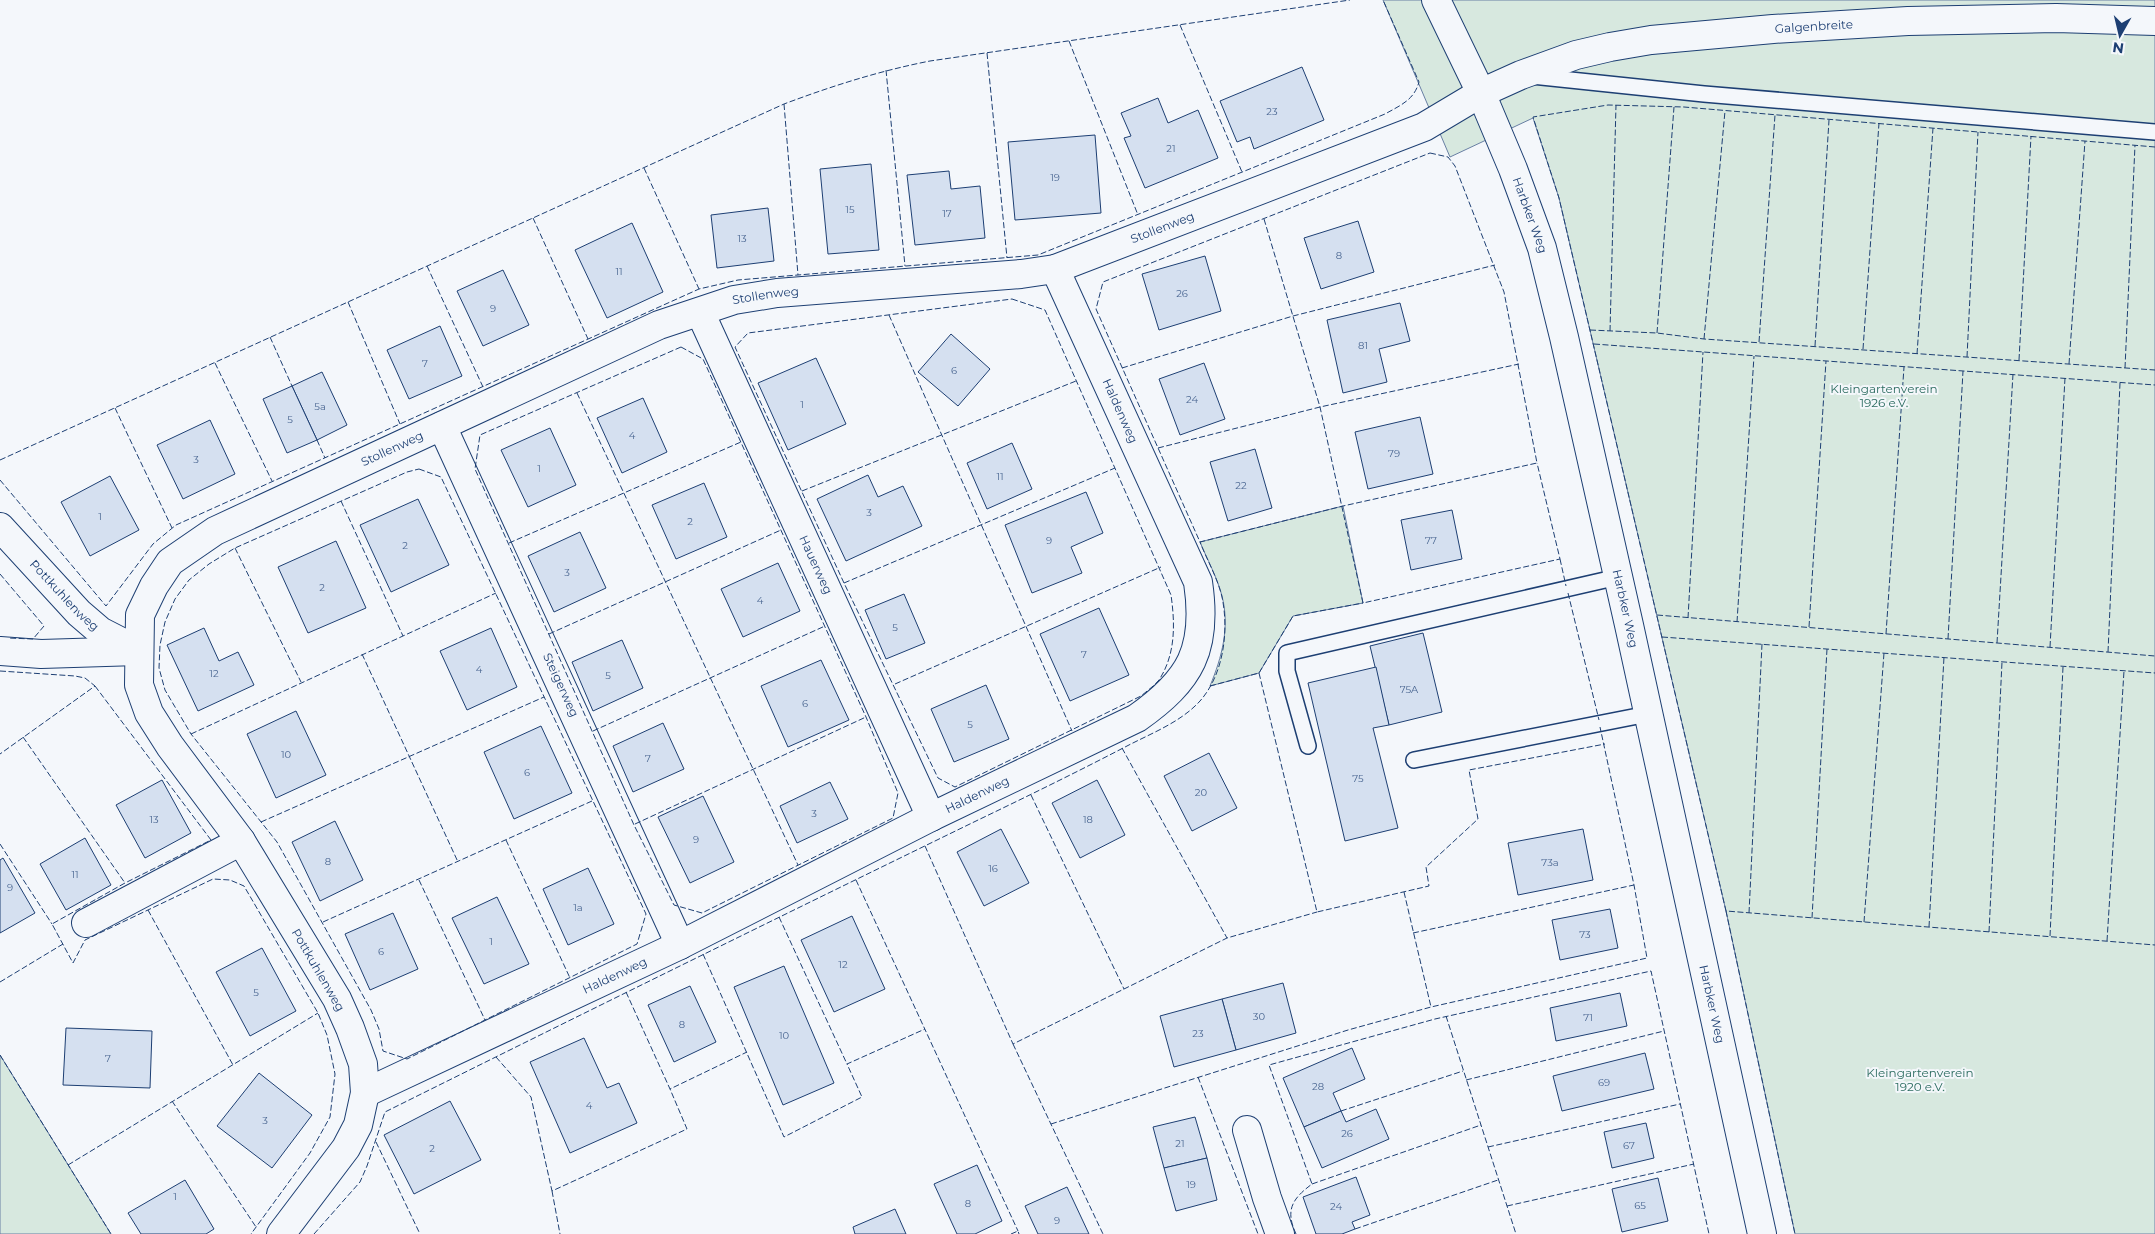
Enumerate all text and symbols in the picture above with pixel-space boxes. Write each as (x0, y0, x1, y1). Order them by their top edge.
north arrow (2095, 10, 2145, 60)
street label: Galgenbreite (1774, 16, 1853, 36)
text: N (2111, 38, 2125, 58)
house number: 23 (1266, 105, 1278, 118)
house number: 21 (1166, 142, 1176, 155)
house number: 19 (1050, 171, 1060, 184)
street label: Harbker Weg (1510, 175, 1551, 255)
house number: 15 (845, 203, 855, 216)
house number: 17 (942, 207, 952, 220)
street label: Stollenweg (1128, 208, 1196, 246)
house number: 13 (737, 232, 747, 245)
house number: 8 (1336, 249, 1342, 262)
house number: 11 (615, 265, 623, 278)
street label: Stollenweg (731, 283, 799, 307)
house number: 26 (1176, 287, 1188, 300)
house number: 9 (490, 302, 496, 315)
house number: 81 (1358, 339, 1368, 352)
house number: 7 (422, 357, 428, 370)
house number: 6 (951, 364, 957, 377)
street label: Haldenweg (1100, 376, 1141, 445)
park label: Kleingartenverein 1926 e.V. (1830, 381, 1938, 410)
house number: 24 (1186, 393, 1198, 406)
house number: 1 (800, 398, 804, 411)
house number: 5a (314, 400, 326, 413)
house number: 5 (287, 413, 293, 426)
street label: Stollenweg (358, 427, 426, 469)
house number: 4 (629, 429, 636, 442)
house number: 79 (1388, 447, 1400, 460)
house number: 3 (193, 453, 199, 466)
house number: 1 (537, 462, 541, 475)
house number: 11 (996, 470, 1004, 483)
house number: 22 (1235, 479, 1247, 492)
house number: 3 (866, 506, 872, 519)
house number: 1 (98, 510, 102, 523)
house number: 2 (687, 515, 693, 528)
street label: Hauerweg (796, 533, 836, 596)
house number: 9 (1046, 534, 1052, 547)
house number: 77 (1425, 534, 1437, 547)
house number: 2 (402, 539, 408, 552)
street label: Pottkuhlenweg (27, 556, 102, 634)
house number: 3 (564, 566, 570, 579)
street label: Harbker Weg (1610, 568, 1642, 649)
house number: 2 (319, 581, 325, 594)
house number: 4 (757, 594, 764, 607)
house number: 5 (892, 621, 898, 634)
house number: 7 (1081, 648, 1087, 661)
street label: Steigerweg (540, 650, 582, 719)
house number: 4 (476, 663, 483, 676)
house number: 12 (209, 667, 219, 680)
house number: 5 (605, 669, 611, 682)
house number: 75A (1400, 683, 1419, 696)
house number: 6 (802, 697, 808, 710)
house number: 5 (967, 718, 973, 731)
house number: 10 (281, 748, 291, 761)
house number: 7 (645, 752, 651, 765)
house number: 6 (524, 766, 530, 779)
house number: 75 (1352, 772, 1364, 785)
street label: Haldenweg (942, 773, 1011, 816)
house number: 20 (1195, 786, 1208, 799)
house number: 3 (811, 807, 817, 820)
house number: 13 (149, 813, 159, 826)
house number: 18 (1083, 813, 1093, 826)
house number: 9 (693, 833, 699, 846)
house number: 8 (325, 855, 331, 868)
house number: 73a (1541, 856, 1559, 869)
house number: 16 (988, 862, 998, 875)
house number: 11 (71, 868, 79, 881)
house number: 9 (7, 881, 13, 894)
house number: 1a (573, 901, 583, 914)
street label: Pottkuhlenweg (289, 926, 348, 1014)
house number: 73 (1579, 928, 1591, 941)
house number: 1 (489, 935, 493, 948)
house number: 6 (378, 945, 384, 958)
street label: Haldenweg (580, 954, 649, 997)
house number: 12 (838, 958, 848, 971)
street label: Harbker Weg (1696, 963, 1728, 1045)
house number: 5 (253, 986, 259, 999)
house number: 30 (1253, 1010, 1266, 1023)
house number: 71 (1583, 1011, 1593, 1024)
house number: 8 (679, 1018, 685, 1031)
house number: 23 (1192, 1027, 1204, 1040)
house number: 10 (779, 1029, 789, 1042)
house number: 7 (105, 1052, 111, 1065)
park label: Kleingartenverein 1920 e.V. (1866, 1065, 1974, 1094)
house number: 69 (1598, 1076, 1610, 1089)
house number: 28 (1312, 1080, 1324, 1093)
house number: 4 (586, 1099, 593, 1112)
house number: 3 (262, 1114, 268, 1127)
house number: 26 (1341, 1127, 1353, 1140)
house number: 21 (1175, 1137, 1185, 1150)
house number: 67 (1623, 1139, 1635, 1152)
house number: 2 (429, 1142, 435, 1155)
house number: 19 (1186, 1178, 1196, 1191)
house number: 1 (173, 1190, 177, 1203)
house number: 8 (965, 1197, 971, 1210)
house number: 65 (1634, 1199, 1646, 1212)
house number: 24 (1330, 1200, 1342, 1213)
house number: 9 (1054, 1214, 1060, 1227)

